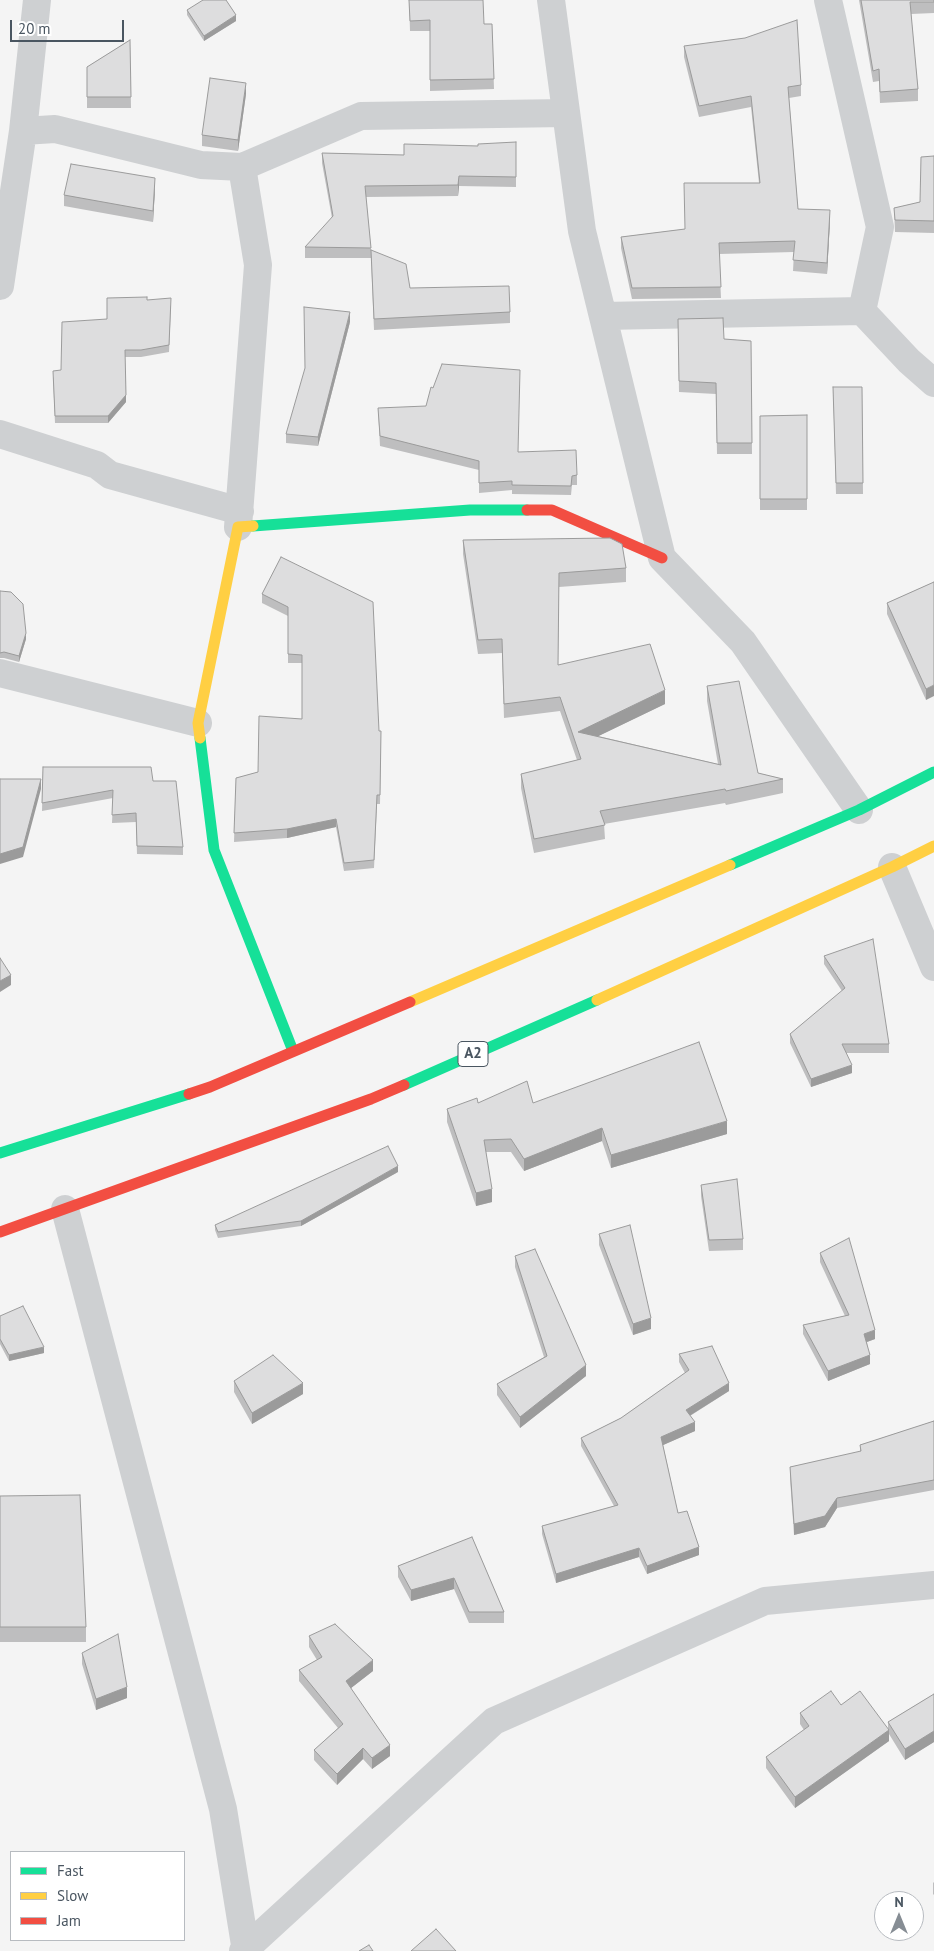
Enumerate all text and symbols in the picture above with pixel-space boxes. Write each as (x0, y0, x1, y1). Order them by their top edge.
scale bar (12, 10, 126, 42)
text: 20 m (18, 19, 51, 38)
road number: A2 (458, 1042, 488, 1066)
legend (10, 1851, 185, 1941)
text: Fast (57, 1861, 84, 1880)
text: Slow (57, 1886, 88, 1905)
north arrow (874, 1891, 924, 1941)
text: N (894, 1893, 904, 1911)
text: Jam (57, 1911, 81, 1930)

